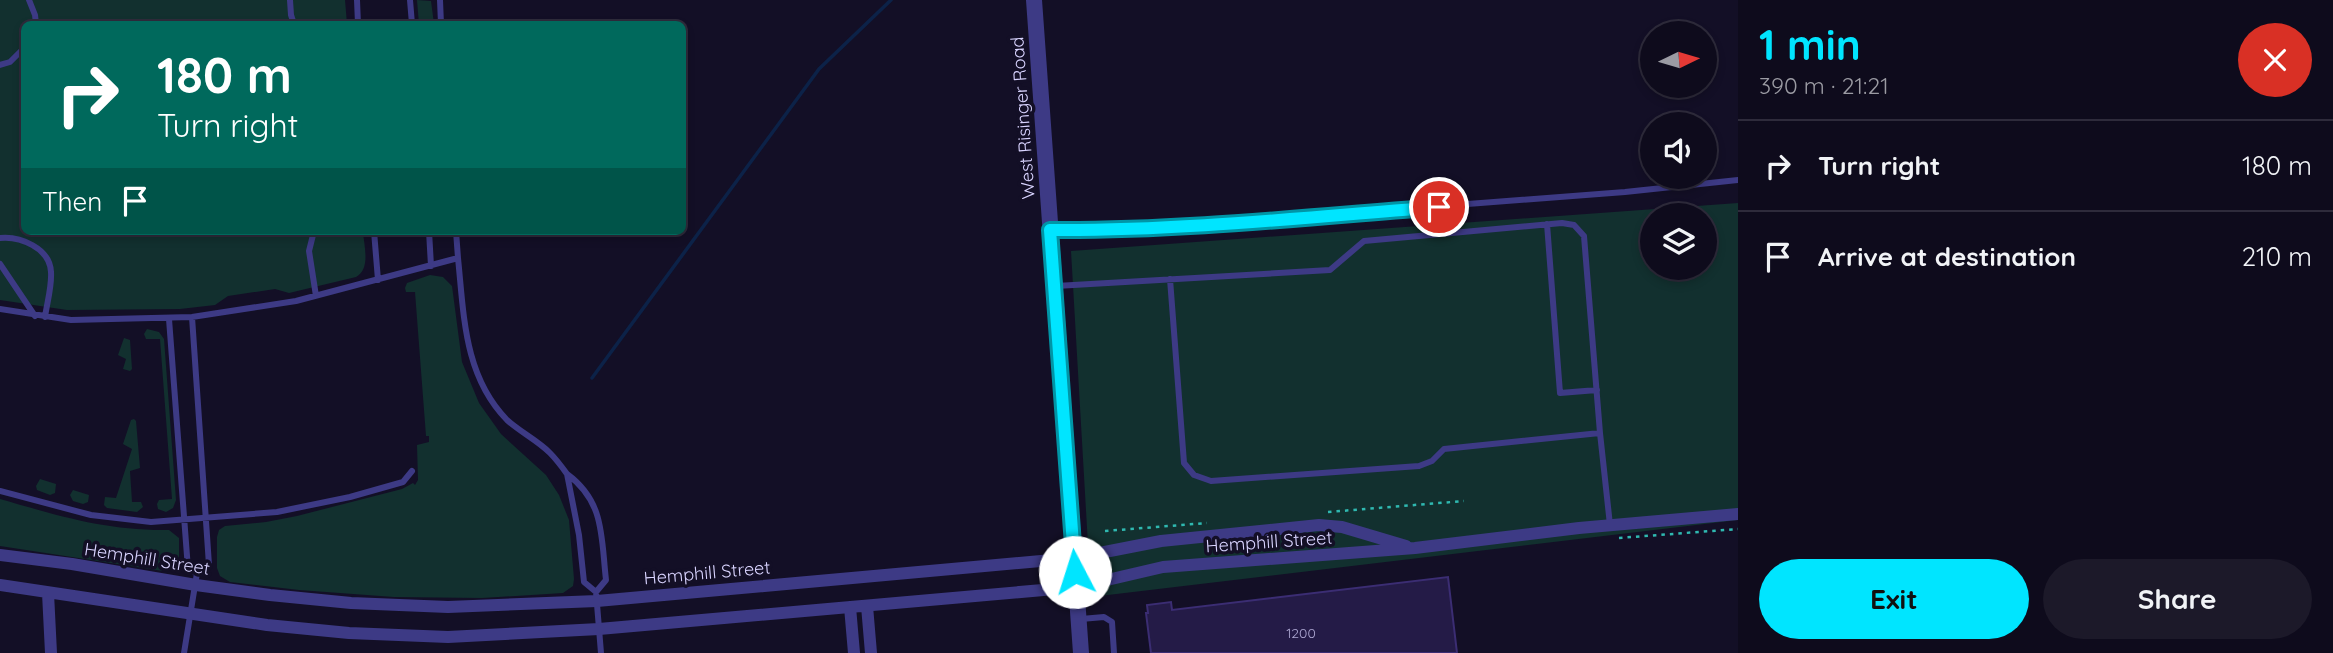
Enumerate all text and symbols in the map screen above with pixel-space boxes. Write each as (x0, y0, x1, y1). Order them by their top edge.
text: 1 min (1759, 18, 1861, 71)
north arrow (1640, 21, 1717, 98)
map controls (1640, 21, 1717, 280)
button: close (2238, 23, 2312, 97)
street label: West Risinger Road (1005, 36, 1040, 200)
text: 180 m (157, 44, 292, 105)
icon: right (42, 49, 133, 140)
text: 390 m · 21:21 (1759, 71, 1889, 100)
text: Turn right (157, 105, 298, 145)
button: sound (1640, 112, 1717, 189)
icon: right (1759, 147, 1797, 185)
text: Turn right (1818, 149, 1940, 182)
text: 180 m (2242, 149, 2312, 182)
pin (1409, 177, 1469, 237)
icon: arrive (116, 182, 154, 220)
text: Then (42, 185, 102, 218)
icon: arrive (1420, 188, 1458, 226)
button: layers (1640, 203, 1717, 280)
icon: arrive (1759, 238, 1797, 276)
text: Arrive at destination (1818, 240, 2076, 273)
text: 210 m (2242, 240, 2312, 273)
street label: Hemphill Street (1205, 526, 1333, 557)
position arrow (1038, 535, 1112, 609)
street label: Hemphill Street (83, 537, 212, 580)
street label: Hemphill Street (643, 556, 771, 589)
button: Exit (1759, 559, 2029, 639)
button: Share (2043, 559, 2312, 639)
house number: 1200 (1286, 624, 1316, 642)

